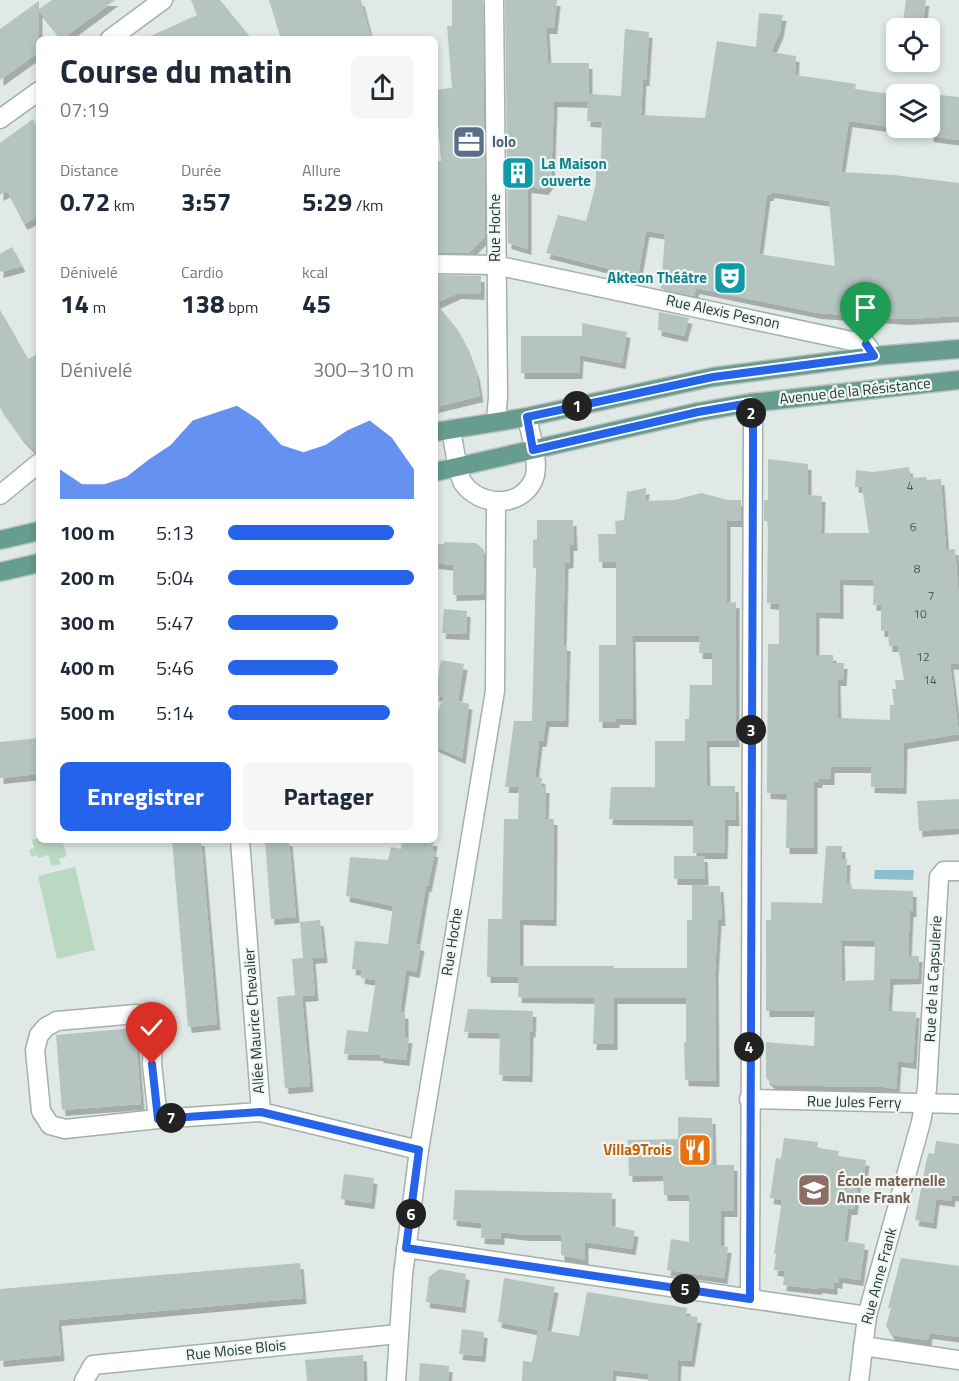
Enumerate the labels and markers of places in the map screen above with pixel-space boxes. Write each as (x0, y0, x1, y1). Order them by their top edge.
office icon: lolo (451, 124, 487, 160)
place label: lolo (492, 130, 516, 153)
place label: La Maison ouverte (541, 152, 607, 192)
building icon: La Maison ouverte (500, 155, 536, 191)
theatre icon: Akteon Théâtre (712, 260, 748, 296)
place label: Akteon Théâtre (607, 266, 707, 289)
pin (840, 282, 891, 344)
pin: 1 (562, 391, 592, 421)
pin: 2 (736, 398, 766, 428)
pin: 3 (736, 715, 766, 745)
pin (126, 1002, 177, 1064)
pin: 4 (734, 1032, 764, 1062)
pin: 7 (156, 1103, 186, 1133)
restaurant icon: Villa9Trois (677, 1132, 713, 1168)
place label: Villa9Trois (603, 1138, 672, 1161)
place label: École maternelle Anne Frank (837, 1169, 946, 1209)
school or university icon: École maternelle Anne Frank (796, 1172, 832, 1208)
pin: 6 (396, 1199, 426, 1229)
pin: 5 (670, 1274, 700, 1304)

